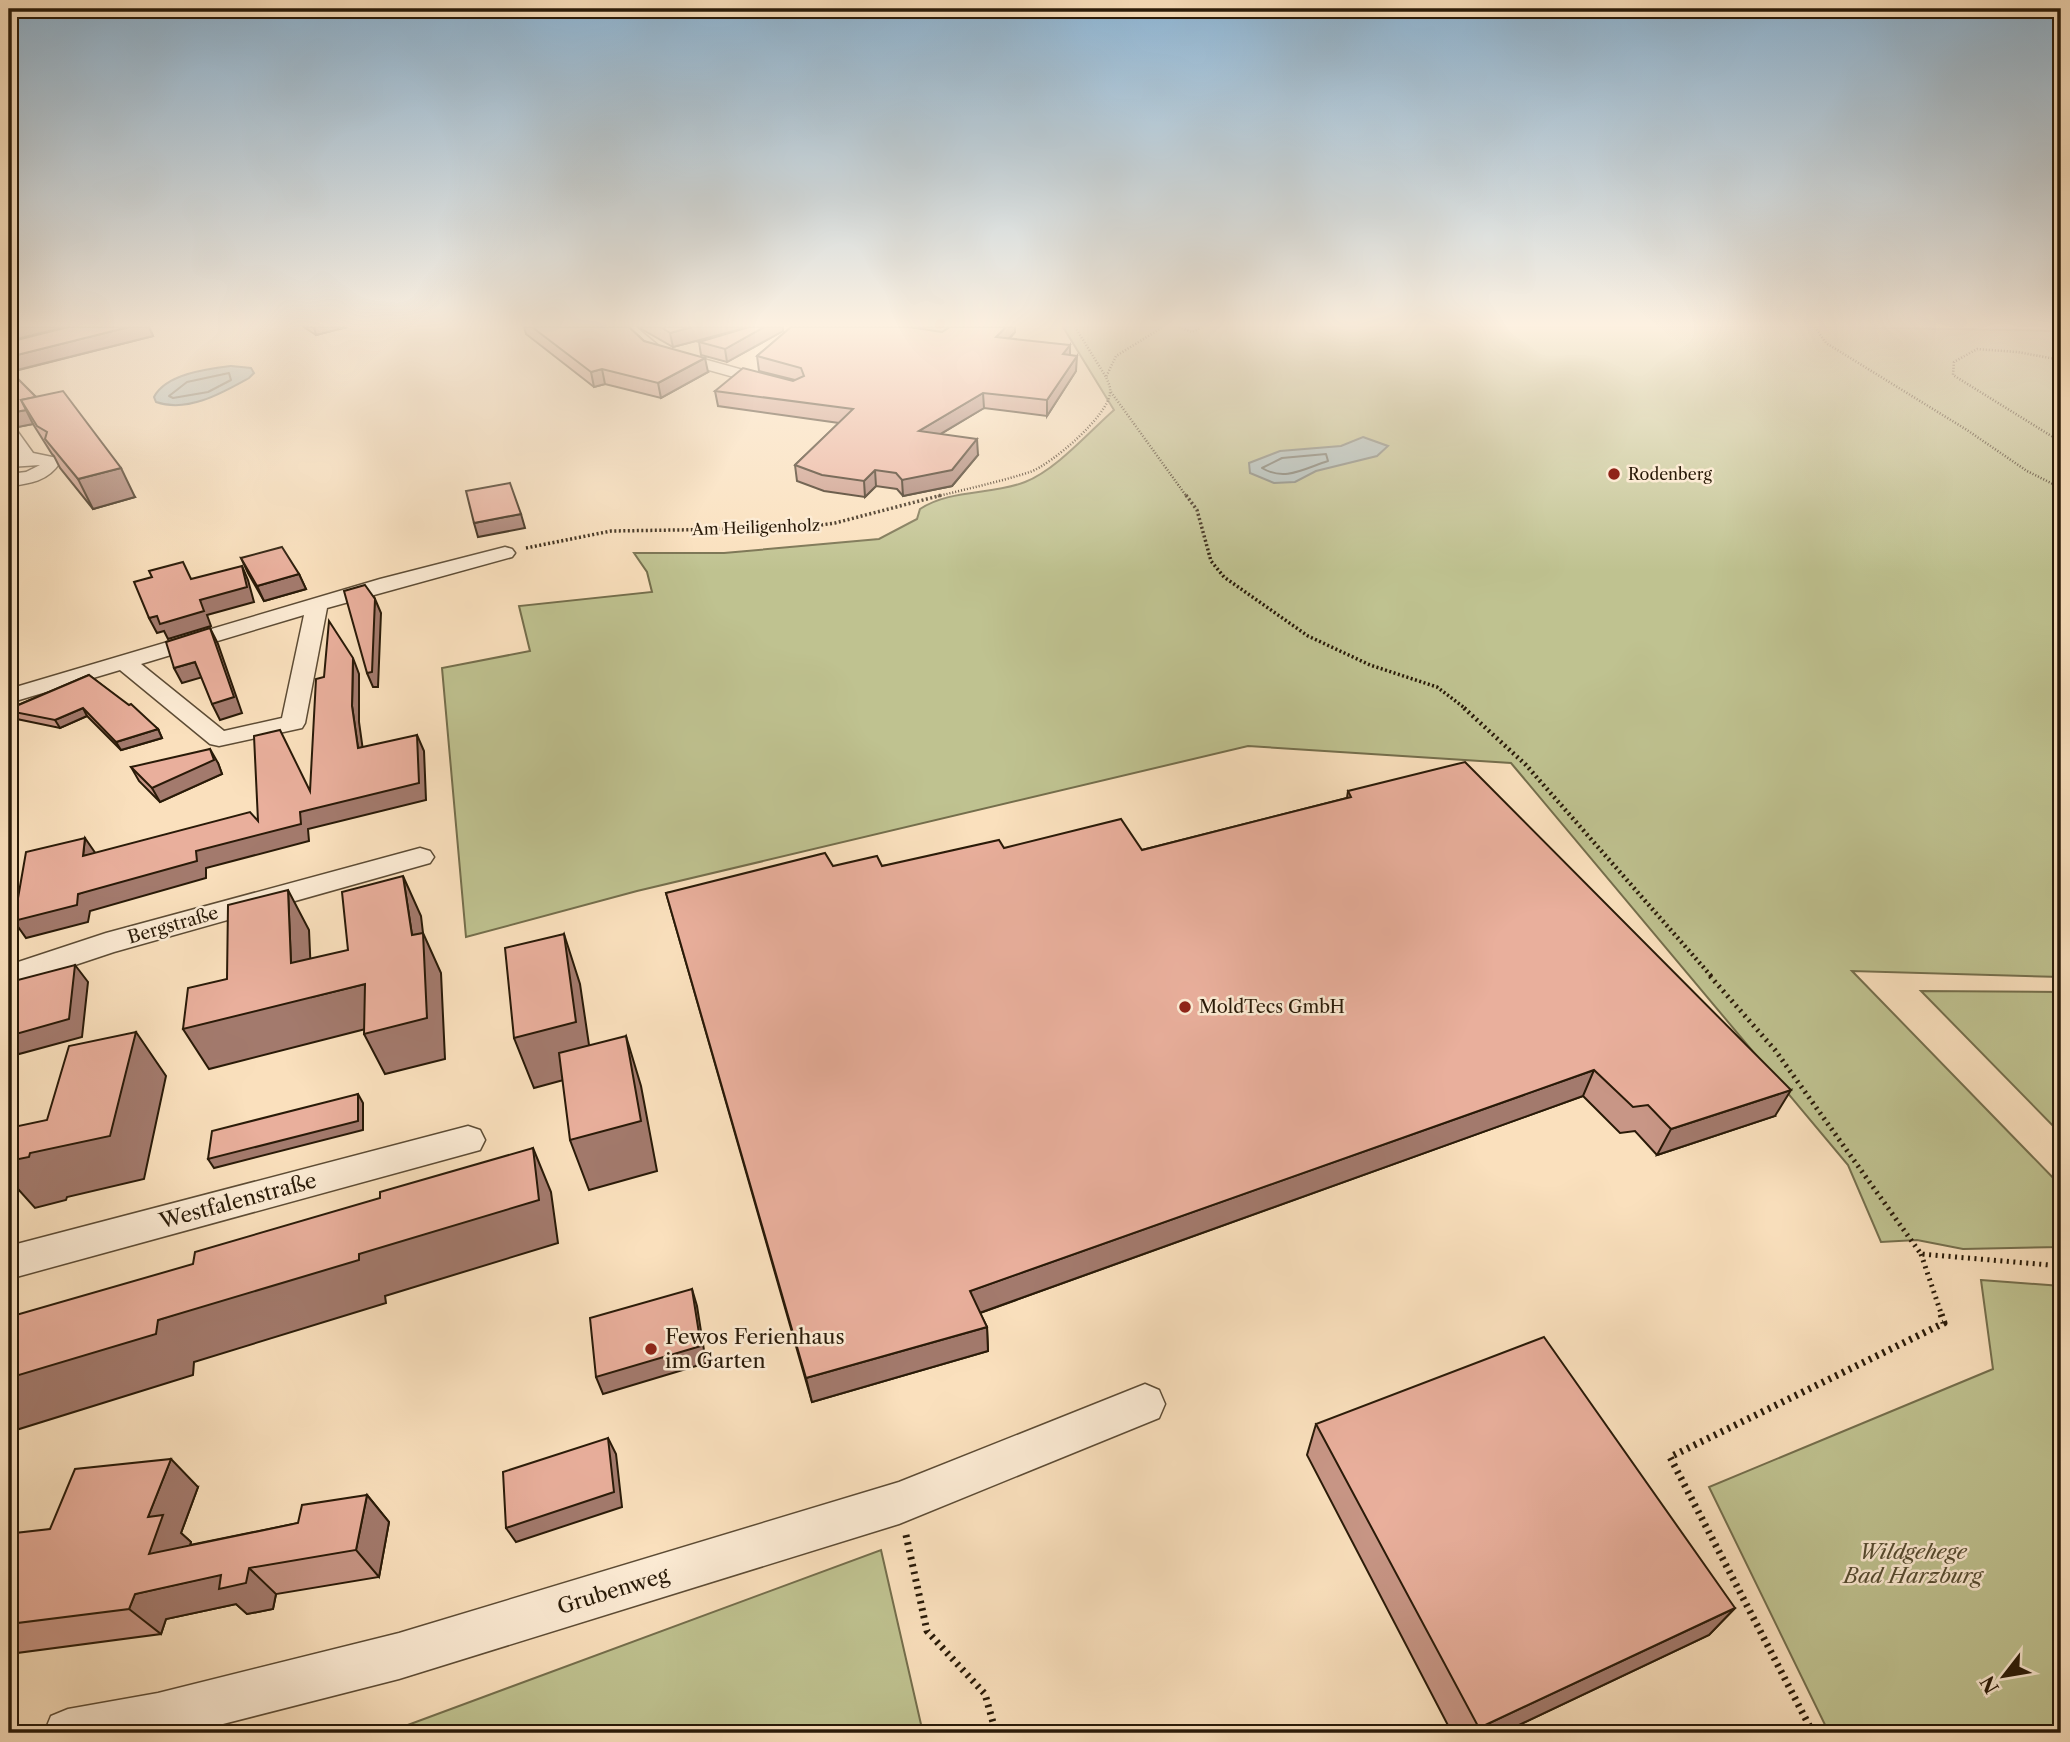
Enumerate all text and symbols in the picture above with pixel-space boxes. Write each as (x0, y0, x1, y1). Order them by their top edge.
place label: Rodenberg (1628, 464, 1712, 484)
marker: Rodenberg (1606, 466, 1622, 482)
street label: Am Heiligenholz (691, 515, 820, 539)
street label: Bergstraße (125, 902, 221, 948)
place label: MoldTecs GmbH (1199, 996, 1345, 1018)
marker: MoldTecs GmbH (1177, 999, 1193, 1015)
street label: Westfalenstraße (156, 1168, 319, 1234)
place label: Fewos Ferienhaus im Garten (665, 1324, 845, 1373)
marker: Fewos Ferienhaus im Garten (643, 1341, 659, 1357)
park label: Wildgehege Bad Harzburg (1842, 1539, 1985, 1588)
street label: Grubenweg (554, 1561, 673, 1619)
north arrow (1968, 1640, 2038, 1710)
text: N (1976, 1671, 2004, 1697)

